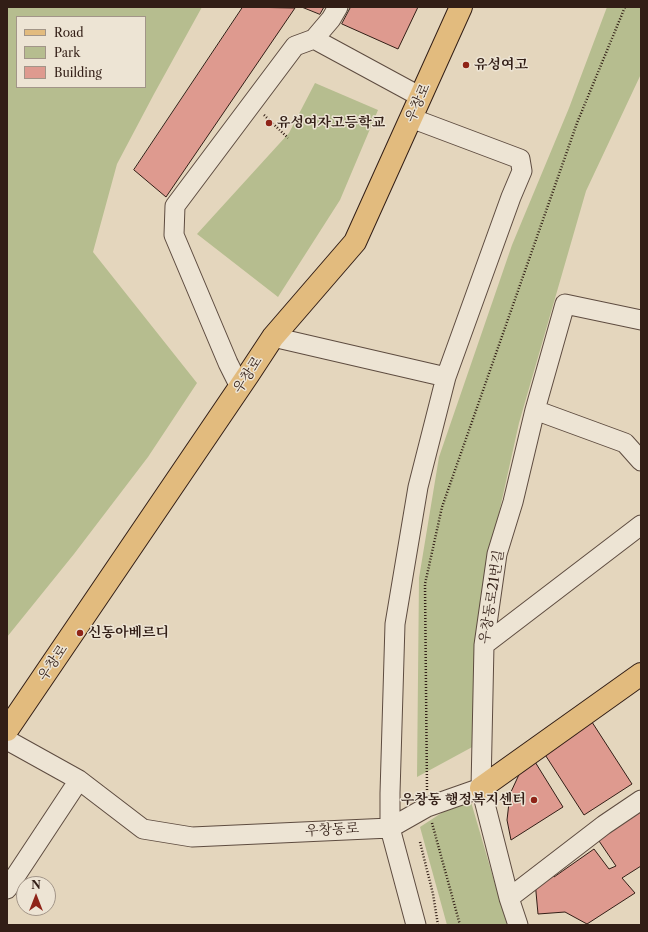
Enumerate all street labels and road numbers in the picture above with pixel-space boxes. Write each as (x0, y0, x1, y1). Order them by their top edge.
street label: 우창로 (402, 81, 434, 125)
street label: 우창로 (230, 353, 266, 397)
street label: 우창동로21번길 (476, 549, 508, 645)
street label: 우창로 (35, 641, 71, 685)
street label: 우창동로 (305, 820, 359, 840)

